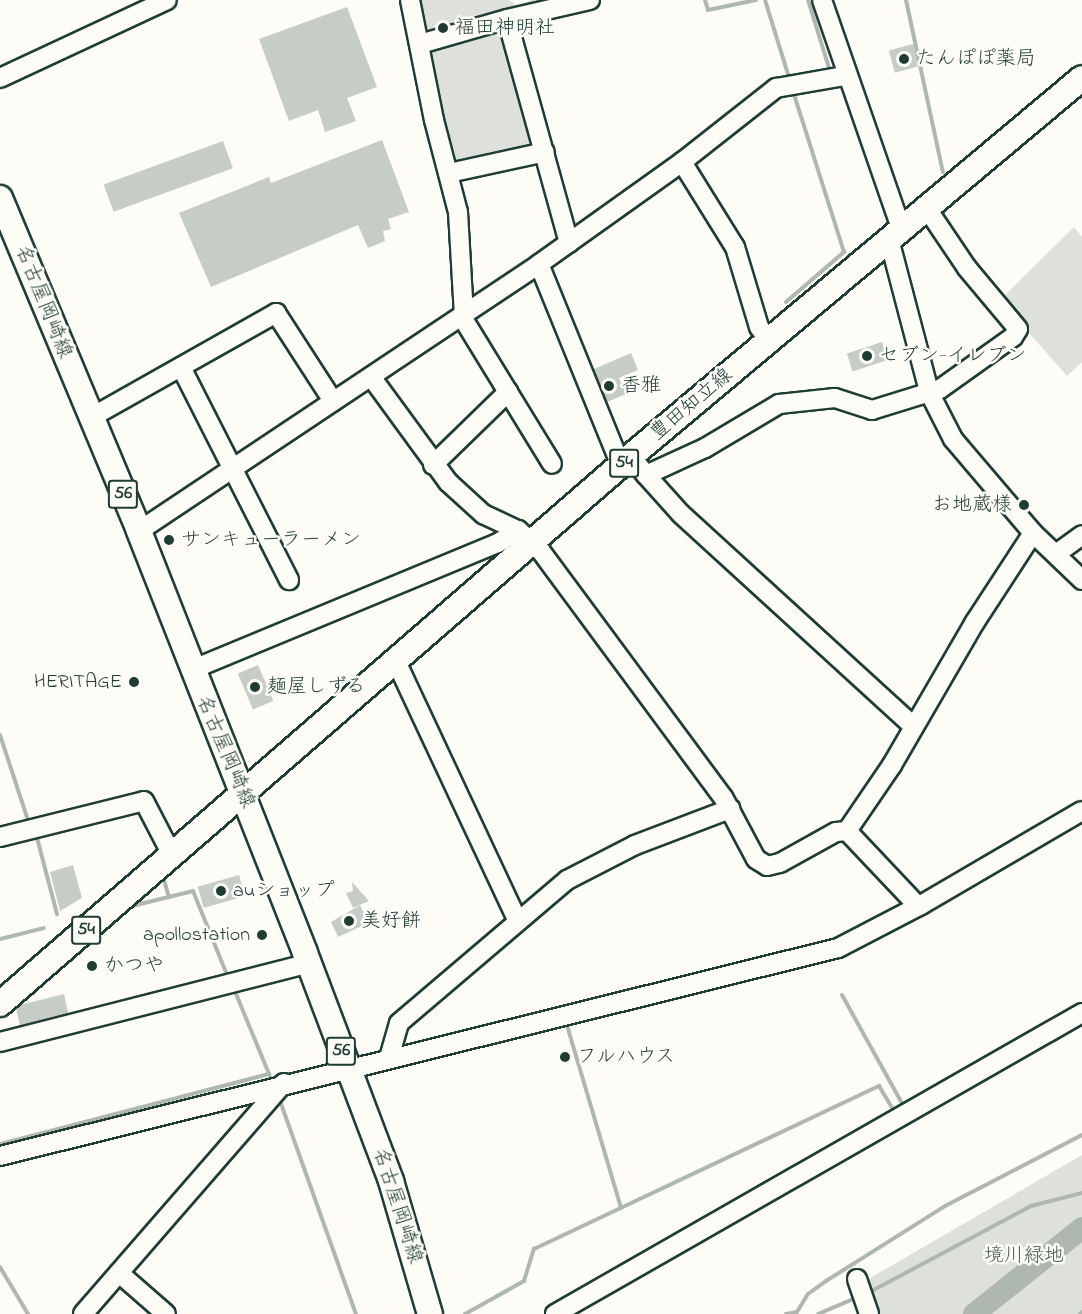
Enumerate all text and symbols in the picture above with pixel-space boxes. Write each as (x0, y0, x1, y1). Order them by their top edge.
place label: 福田神明社 (455, 16, 555, 40)
marker: 福田神明社 (436, 21, 450, 35)
place label: たんぽぽ薬局 (916, 47, 1036, 71)
marker: たんぽぽ薬局 (897, 52, 911, 66)
street label: 名古屋岡崎線 (9, 242, 77, 362)
place label: セブン-イレブン (879, 344, 1026, 368)
marker: セブン-イレブン (860, 349, 874, 363)
street label: 豊田知立線 (646, 364, 738, 446)
place label: 香雅 (621, 374, 661, 398)
marker: 香雅 (602, 379, 616, 393)
road number: 54 (609, 448, 639, 478)
road number: 56 (106, 479, 140, 509)
place label: お地蔵様 (932, 493, 1012, 517)
marker: お地蔵様 (1017, 498, 1031, 512)
place label: サンキューラーメン (181, 528, 361, 552)
marker: サンキューラーメン (162, 533, 176, 547)
place label: HERITAGE (34, 670, 122, 694)
marker: HERITAGE (127, 675, 141, 689)
place label: 麺屋しずる (267, 675, 367, 699)
marker: 麺屋しずる (248, 680, 262, 694)
street label: 名古屋岡崎線 (191, 692, 259, 812)
place label: auショップ (233, 879, 335, 903)
marker: auショップ (214, 884, 228, 898)
place label: 美好餅 (361, 909, 421, 933)
marker: 美好餅 (342, 914, 356, 928)
road number: 54 (71, 915, 101, 945)
place label: apollostation (143, 923, 250, 947)
marker: apollostation (255, 928, 269, 942)
place label: かつや (104, 954, 164, 978)
marker: かつや (85, 959, 99, 973)
road number: 56 (324, 1036, 358, 1066)
place label: フルハウス (577, 1045, 677, 1069)
marker: フルハウス (558, 1050, 572, 1064)
street label: 名古屋岡崎線 (367, 1145, 427, 1267)
park label: 境川緑地 (984, 1244, 1064, 1268)

